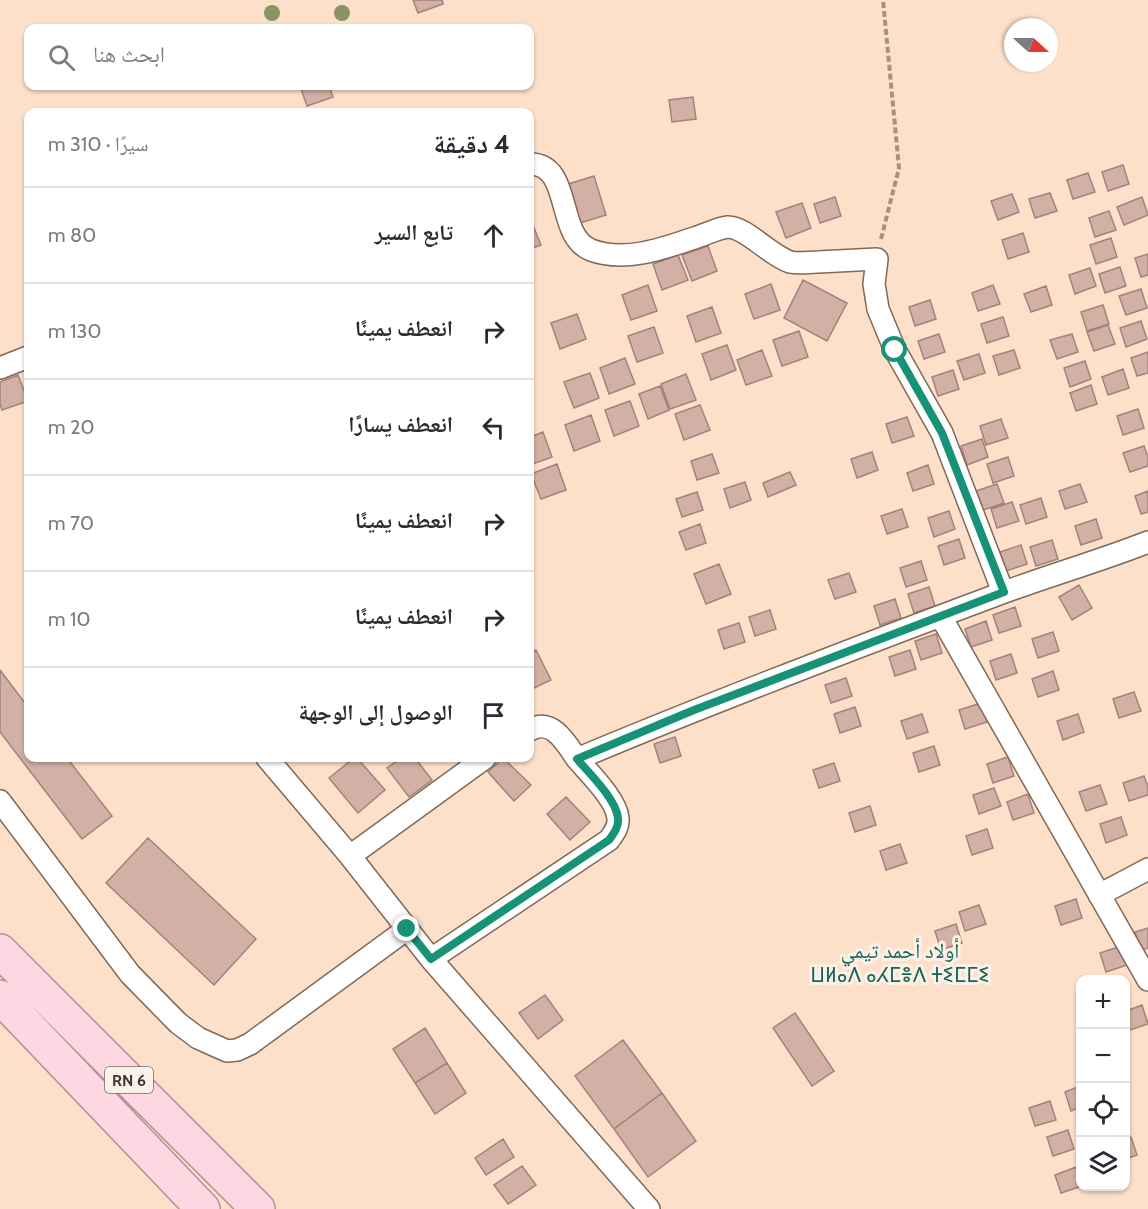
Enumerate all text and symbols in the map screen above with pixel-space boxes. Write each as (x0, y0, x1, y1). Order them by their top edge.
north arrow (1004, 18, 1058, 72)
search box (24, 24, 534, 90)
icon: search (45, 41, 78, 74)
text: ابحث هنا (93, 41, 165, 68)
text: 4 دقيقة (433, 128, 510, 160)
text: سيرًا · 310 m (48, 132, 148, 156)
text: تابع السير (375, 219, 453, 246)
icon: ahead (477, 219, 510, 252)
text: 80 m (48, 223, 96, 247)
text: انعطف يمينًا (355, 315, 453, 342)
icon: right (477, 315, 510, 348)
text: 130 m (48, 319, 101, 343)
route start (881, 336, 907, 362)
text: انعطف يسارًا (348, 411, 453, 438)
icon: left (477, 411, 510, 444)
text: 20 m (48, 415, 95, 439)
text: انعطف يمينًا (355, 507, 453, 534)
icon: right (477, 507, 510, 540)
text: 70 m (48, 511, 94, 535)
text: انعطف يمينًا (355, 603, 453, 630)
icon: right (477, 603, 510, 636)
text: 10 m (48, 607, 91, 631)
text: الوصول إلى الوجهة (298, 699, 453, 726)
icon: arrive (477, 699, 510, 732)
route end (393, 915, 419, 941)
district label: أولاد أحمد تيمي ⵡⵍⴰⴷ ⴰⵃⵎⴻⴷ ⵜⵉⵎⵎⵉ (810, 938, 990, 987)
map controls (1076, 975, 1130, 1191)
button: + (1076, 975, 1130, 1029)
button: − (1076, 1029, 1130, 1083)
road number: RN 6 (105, 1067, 153, 1093)
button: locate (1076, 1083, 1130, 1137)
button: layers (1076, 1137, 1130, 1191)

